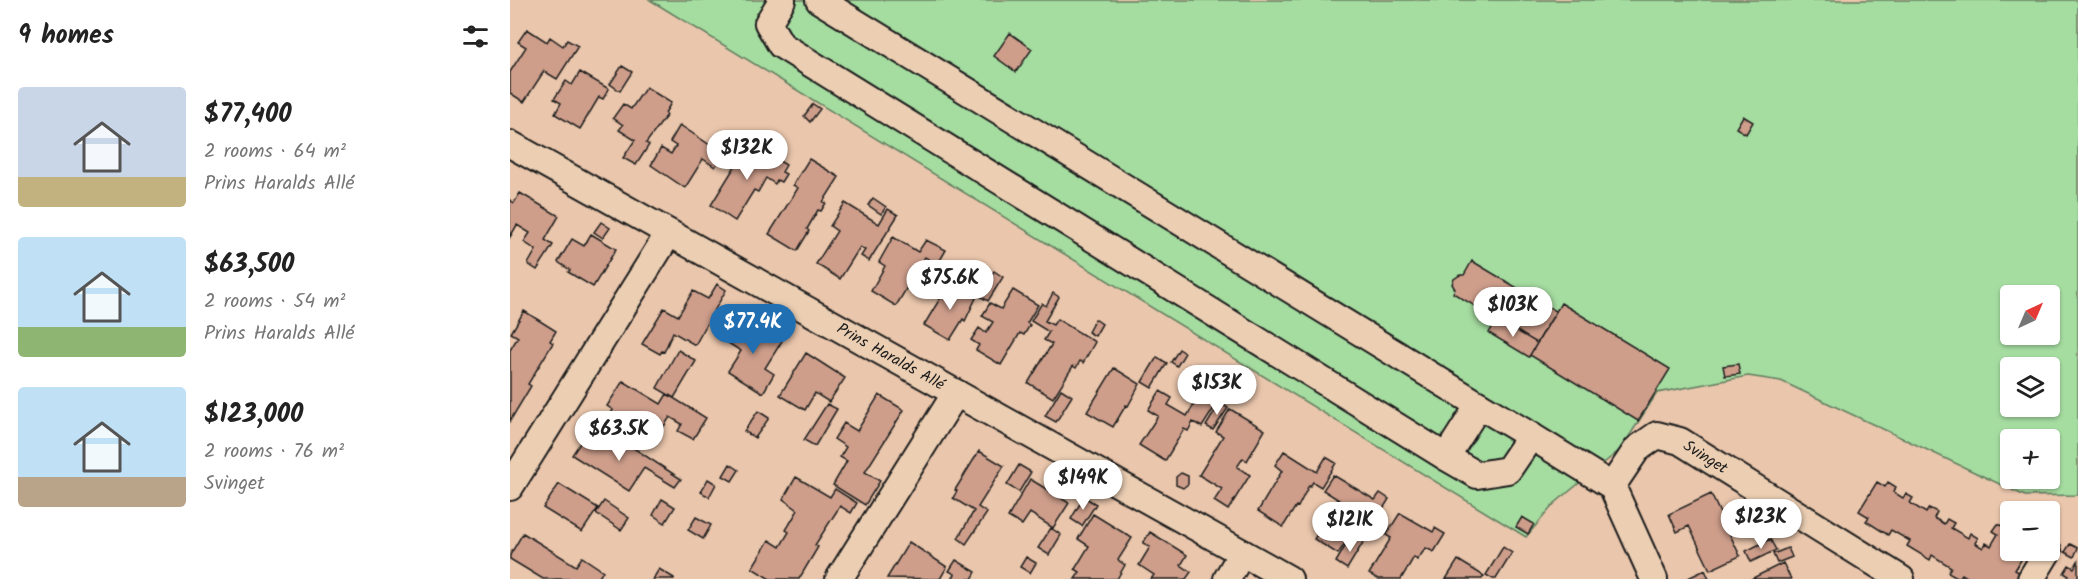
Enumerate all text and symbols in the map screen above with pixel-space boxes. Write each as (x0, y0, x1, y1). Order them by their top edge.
text: 9 homes (18, 15, 114, 57)
icon: filters (459, 20, 492, 53)
text: $77,400 (204, 94, 292, 136)
icon: home (66, 111, 138, 183)
pin: $132K (705, 130, 789, 181)
text: $132K (721, 133, 773, 165)
text: 2 rooms · 64 m² (204, 136, 346, 168)
text: Prins Haralds Allé (204, 168, 354, 200)
text: $63,500 (204, 244, 294, 286)
pin: $75.6K (901, 260, 999, 311)
icon: home (66, 261, 138, 333)
text: $75.6K (920, 263, 980, 295)
north arrow (2000, 285, 2060, 345)
map controls (2000, 285, 2060, 561)
text: 2 rooms · 54 m² (204, 286, 345, 318)
pin: $103K (1471, 287, 1555, 338)
text: $103K (1487, 290, 1539, 322)
pin: $77.4K (704, 304, 802, 355)
text: $77.4K (724, 307, 782, 339)
street label: Prins Haralds Allé (832, 316, 950, 397)
text: Prins Haralds Allé (204, 318, 354, 350)
button: layers (2000, 357, 2060, 417)
pin: $153K (1175, 365, 1259, 416)
text: $153K (1192, 368, 1242, 400)
text: $123,000 (204, 394, 303, 436)
icon: home (66, 411, 138, 483)
pin: $63.5K (570, 411, 668, 462)
text: $63.5K (589, 414, 649, 446)
button: + (2000, 429, 2060, 489)
street label: Svinget (1678, 433, 1734, 481)
text: 2 rooms · 76 m² (204, 436, 344, 468)
pin: $149K (1041, 460, 1125, 511)
text: $149K (1058, 463, 1108, 495)
text: Svinget (204, 468, 265, 500)
pin: $123K (1719, 499, 1803, 550)
button: − (2000, 501, 2060, 561)
pin: $121K (1308, 502, 1392, 553)
text: $123K (1735, 502, 1787, 534)
text: $121K (1326, 505, 1374, 537)

